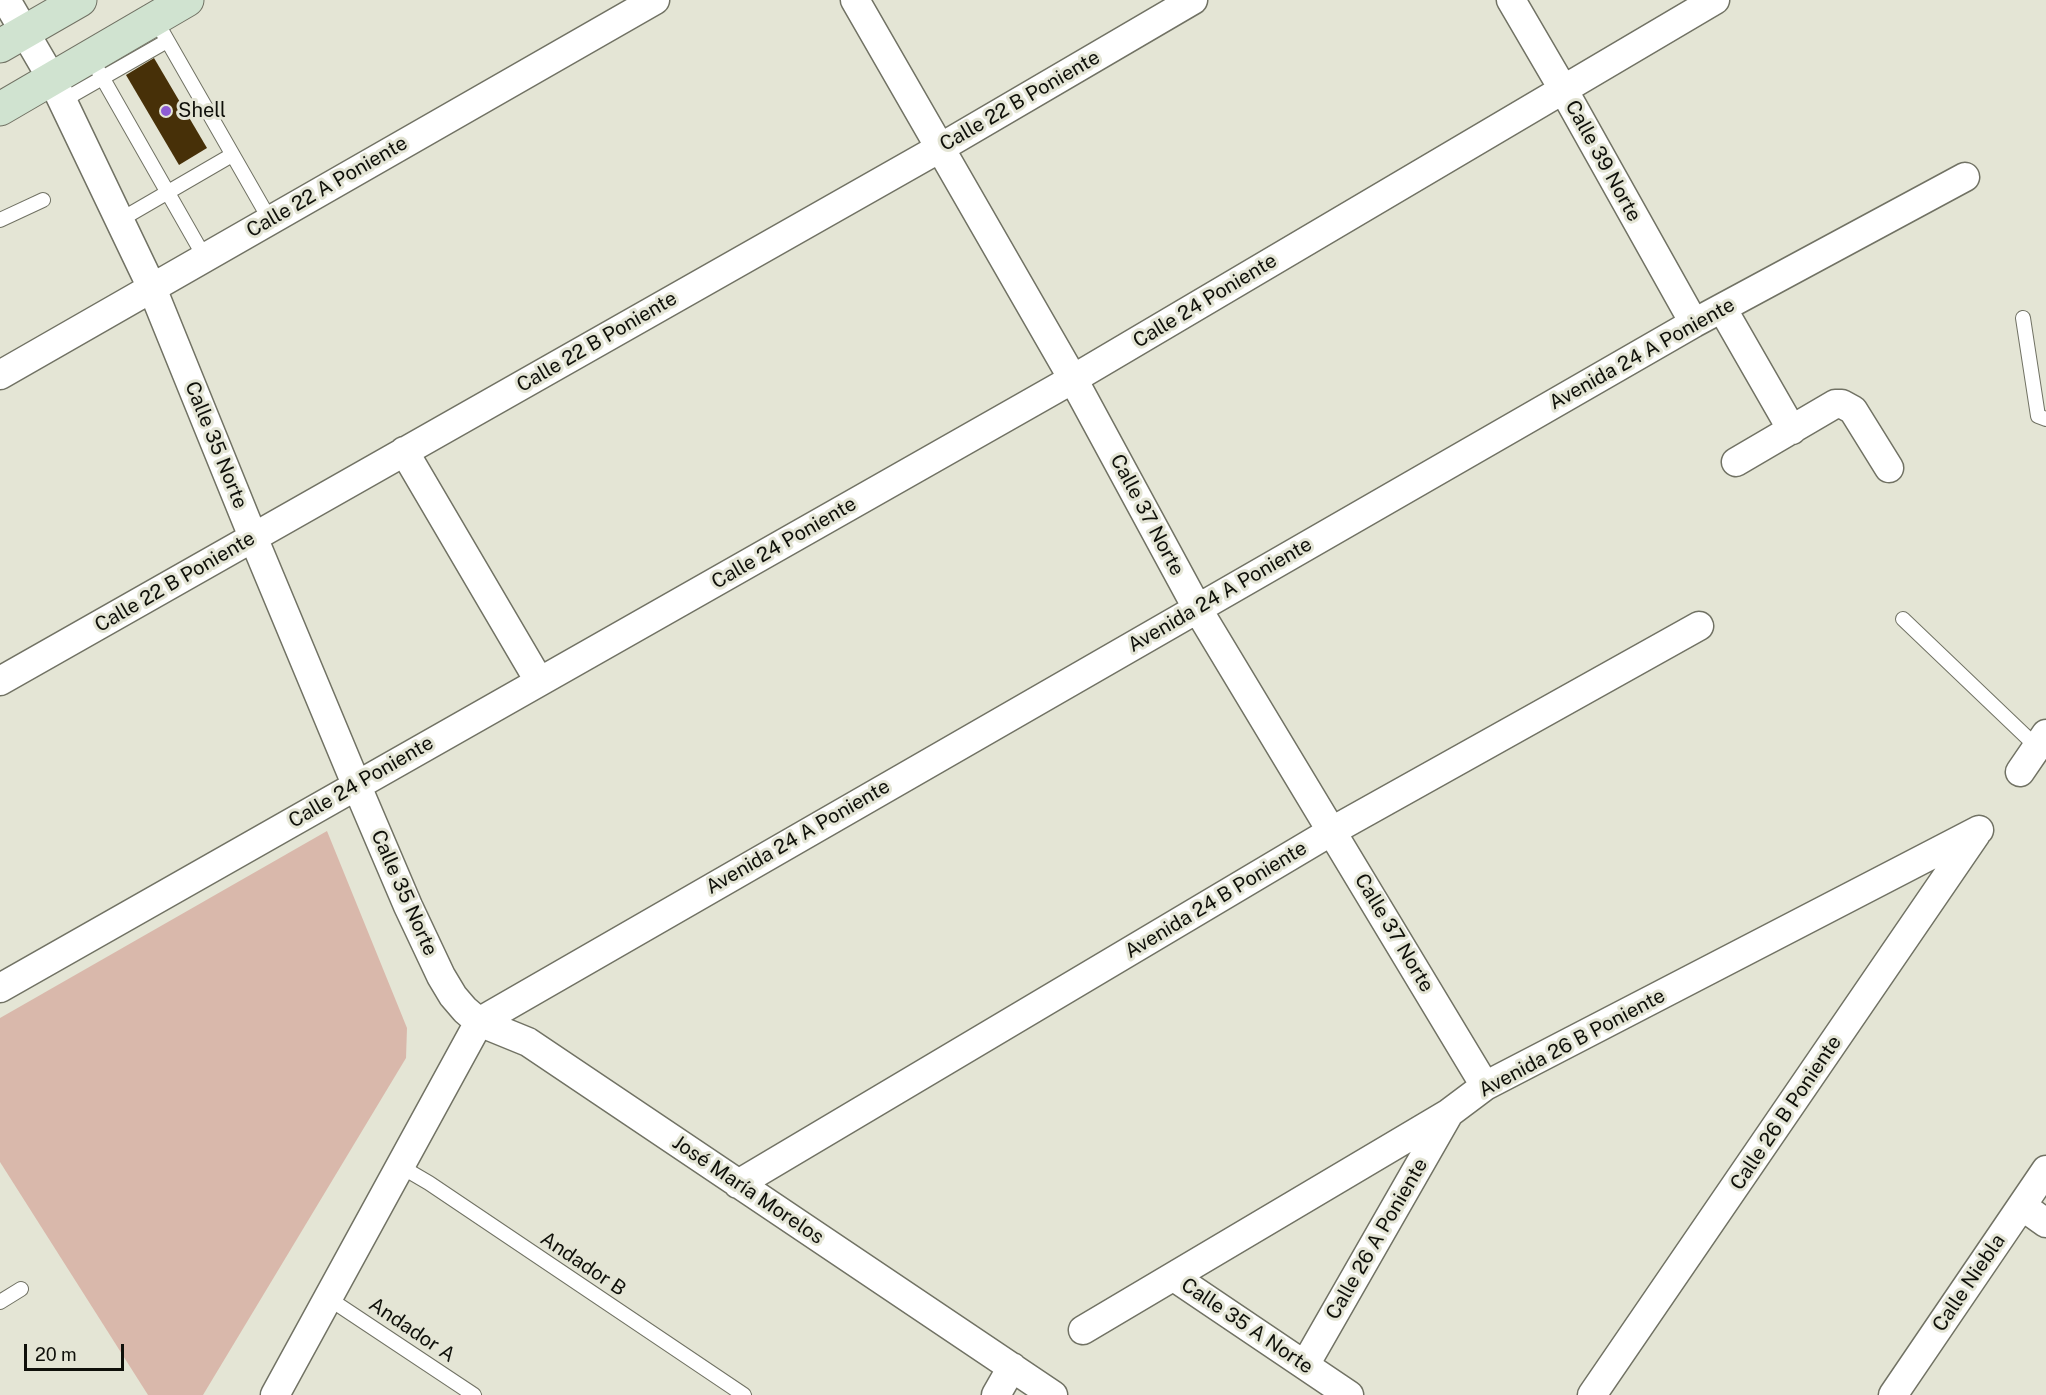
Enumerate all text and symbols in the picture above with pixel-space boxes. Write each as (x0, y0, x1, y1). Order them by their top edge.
street label: Calle 22 B Poniente (936, 45, 1104, 157)
street label: Calle 39 Norte (1560, 96, 1646, 226)
place label: Shell (178, 99, 226, 123)
marker: Shell (159, 104, 173, 118)
street label: Calle 22 A Poniente (242, 131, 412, 243)
street label: Calle 24 Poniente (1129, 249, 1281, 353)
street label: Calle 22 B Poniente (513, 286, 681, 398)
street label: Avenida 24 A Poniente (1545, 293, 1739, 415)
street label: Calle 35 Norte (180, 378, 252, 512)
street label: Calle 37 Norte (1105, 450, 1189, 580)
street label: Calle 24 Poniente (707, 492, 861, 594)
street label: Calle 22 B Poniente (91, 526, 259, 638)
street label: Avenida 24 A Poniente (1124, 532, 1316, 658)
street label: Calle 24 Poniente (284, 731, 438, 833)
street label: Avenida 24 A Poniente (702, 774, 894, 900)
street label: Calle 35 Norte (366, 826, 442, 960)
street label: Avenida 24 B Poniente (1121, 836, 1311, 964)
street label: Calle 37 Norte (1349, 869, 1439, 997)
street label: Avenida 26 B Poniente (1475, 984, 1669, 1102)
street label: Calle 26 B Poniente (1725, 1031, 1847, 1195)
street label: José María Morelos (668, 1130, 828, 1250)
street label: Calle 26 A Poniente (1321, 1154, 1433, 1324)
street label: Andador B (536, 1227, 630, 1301)
street label: Calle Niebla (1928, 1230, 2010, 1336)
street label: Calle 35 A Norte (1176, 1273, 1318, 1379)
street label: Andador A (364, 1292, 460, 1368)
scale bar (27, 1332, 128, 1370)
text: 20 m (35, 1344, 77, 1365)

